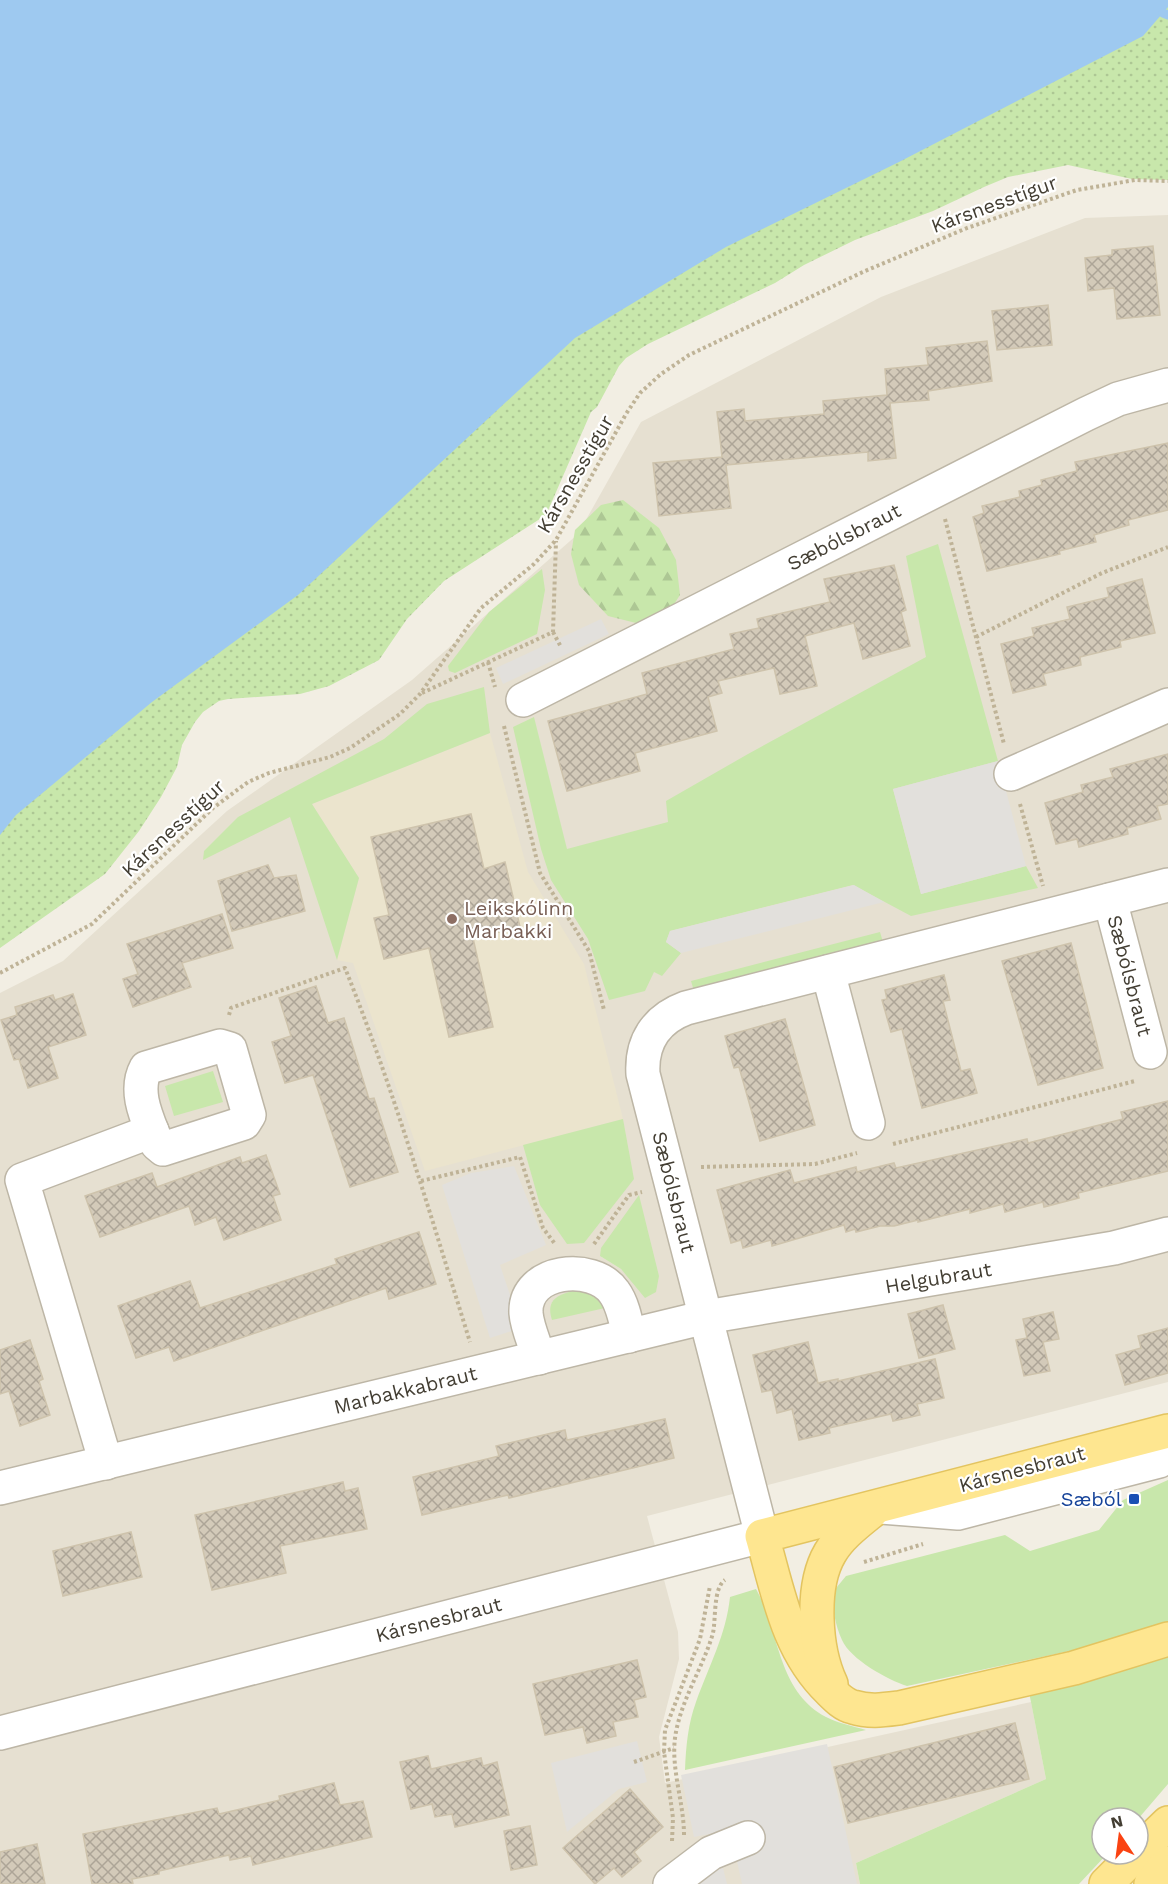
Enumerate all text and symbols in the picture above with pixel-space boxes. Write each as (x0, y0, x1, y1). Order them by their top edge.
street label: Kársnesstígur (928, 170, 1060, 238)
street label: Kársnesstígur (532, 411, 618, 537)
street label: Sæbólsbraut (783, 498, 905, 576)
street label: Kársnesstígur (116, 774, 230, 882)
place label: Leikskólinn Marbakki (464, 896, 573, 943)
marker: Leikskólinn Marbakki (445, 912, 459, 926)
street label: Sæbólsbraut (1102, 912, 1157, 1039)
street label: Sæbólsbraut (647, 1129, 701, 1256)
street label: Helgubraut (883, 1257, 994, 1299)
street label: Marbakkabraut (331, 1361, 480, 1419)
street label: Kársnesbraut (956, 1441, 1088, 1497)
place label: Sæból (1061, 1487, 1122, 1511)
marker: Sæból (1127, 1492, 1141, 1506)
street label: Kársnesbraut (373, 1592, 505, 1647)
north arrow (1090, 1806, 1150, 1866)
text: N (1109, 1811, 1125, 1832)

